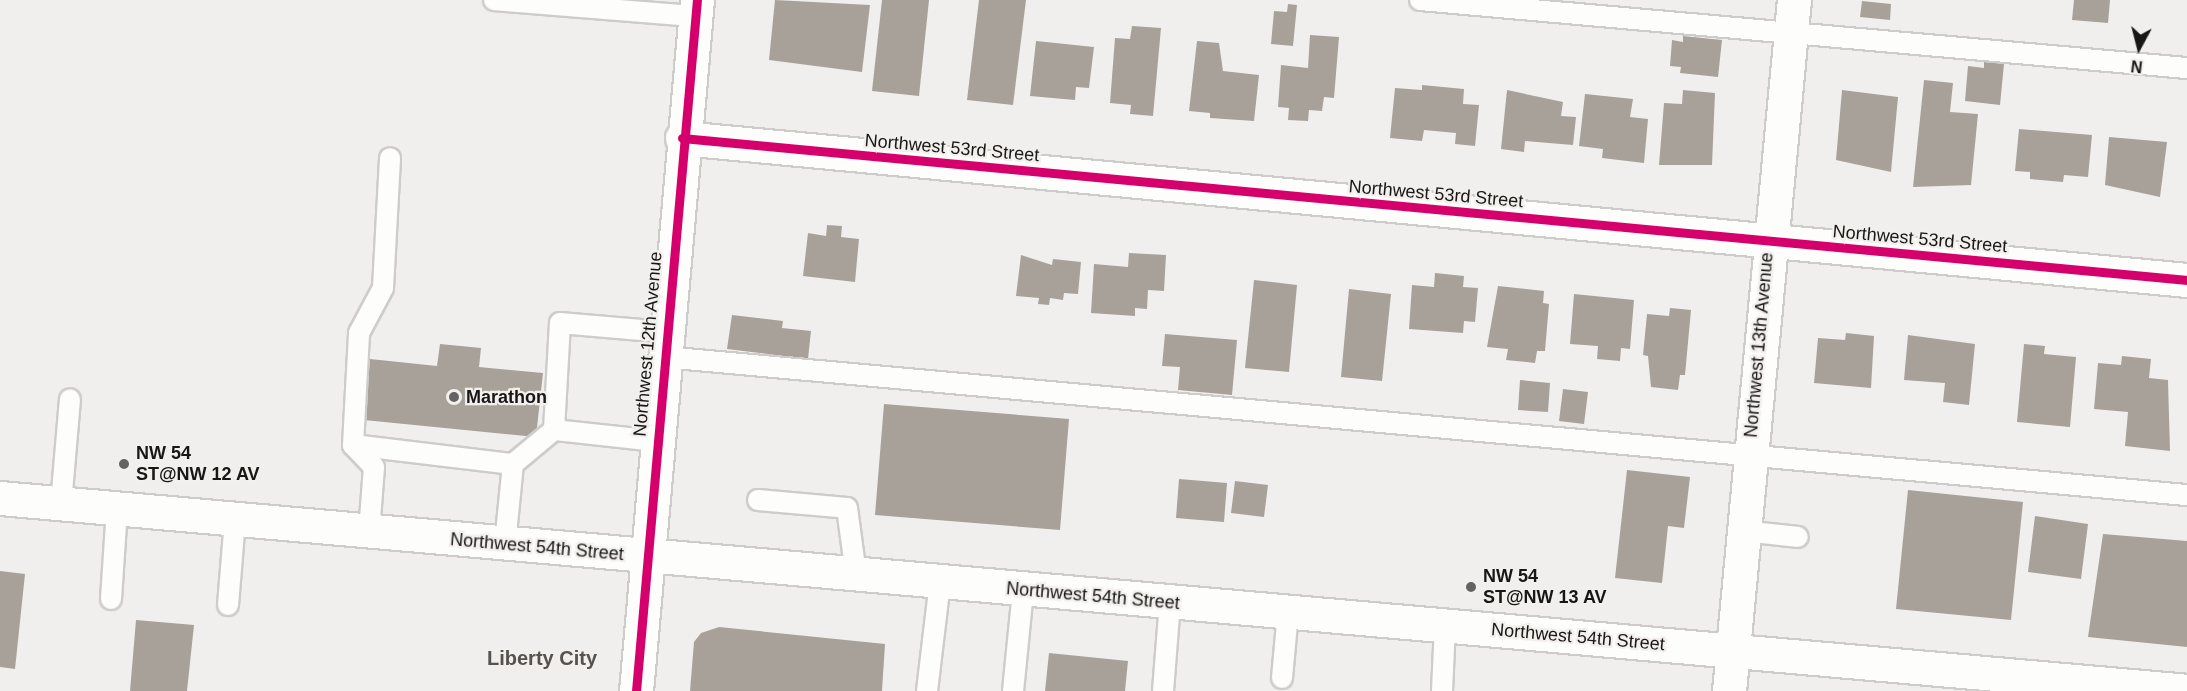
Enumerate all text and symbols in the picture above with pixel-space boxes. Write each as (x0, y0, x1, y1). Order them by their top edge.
north arrow (2109, 18, 2169, 78)
text: N (2130, 57, 2144, 76)
street label: Northwest 53rd Street (864, 130, 1040, 166)
street label: Northwest 53rd Street (1348, 176, 1524, 212)
street label: Northwest 53rd Street (1832, 221, 2008, 257)
street label: Northwest 12th Avenue (629, 250, 667, 438)
street label: Northwest 13th Avenue (1740, 251, 1778, 439)
place label: Marathon (466, 386, 547, 408)
marker: Marathon (447, 390, 461, 404)
place label: NW 54 ST@NW 12 AV (136, 443, 260, 486)
marker: NW 54 ST@NW 12 AV (117, 457, 131, 471)
street label: Northwest 54th Street (449, 529, 625, 565)
place label: NW 54 ST@NW 13 AV (1483, 566, 1607, 608)
street label: Northwest 54th Street (1005, 578, 1181, 614)
marker: NW 54 ST@NW 13 AV (1464, 580, 1478, 594)
street label: Northwest 54th Street (1490, 619, 1666, 655)
district label: Liberty City (487, 646, 597, 670)

